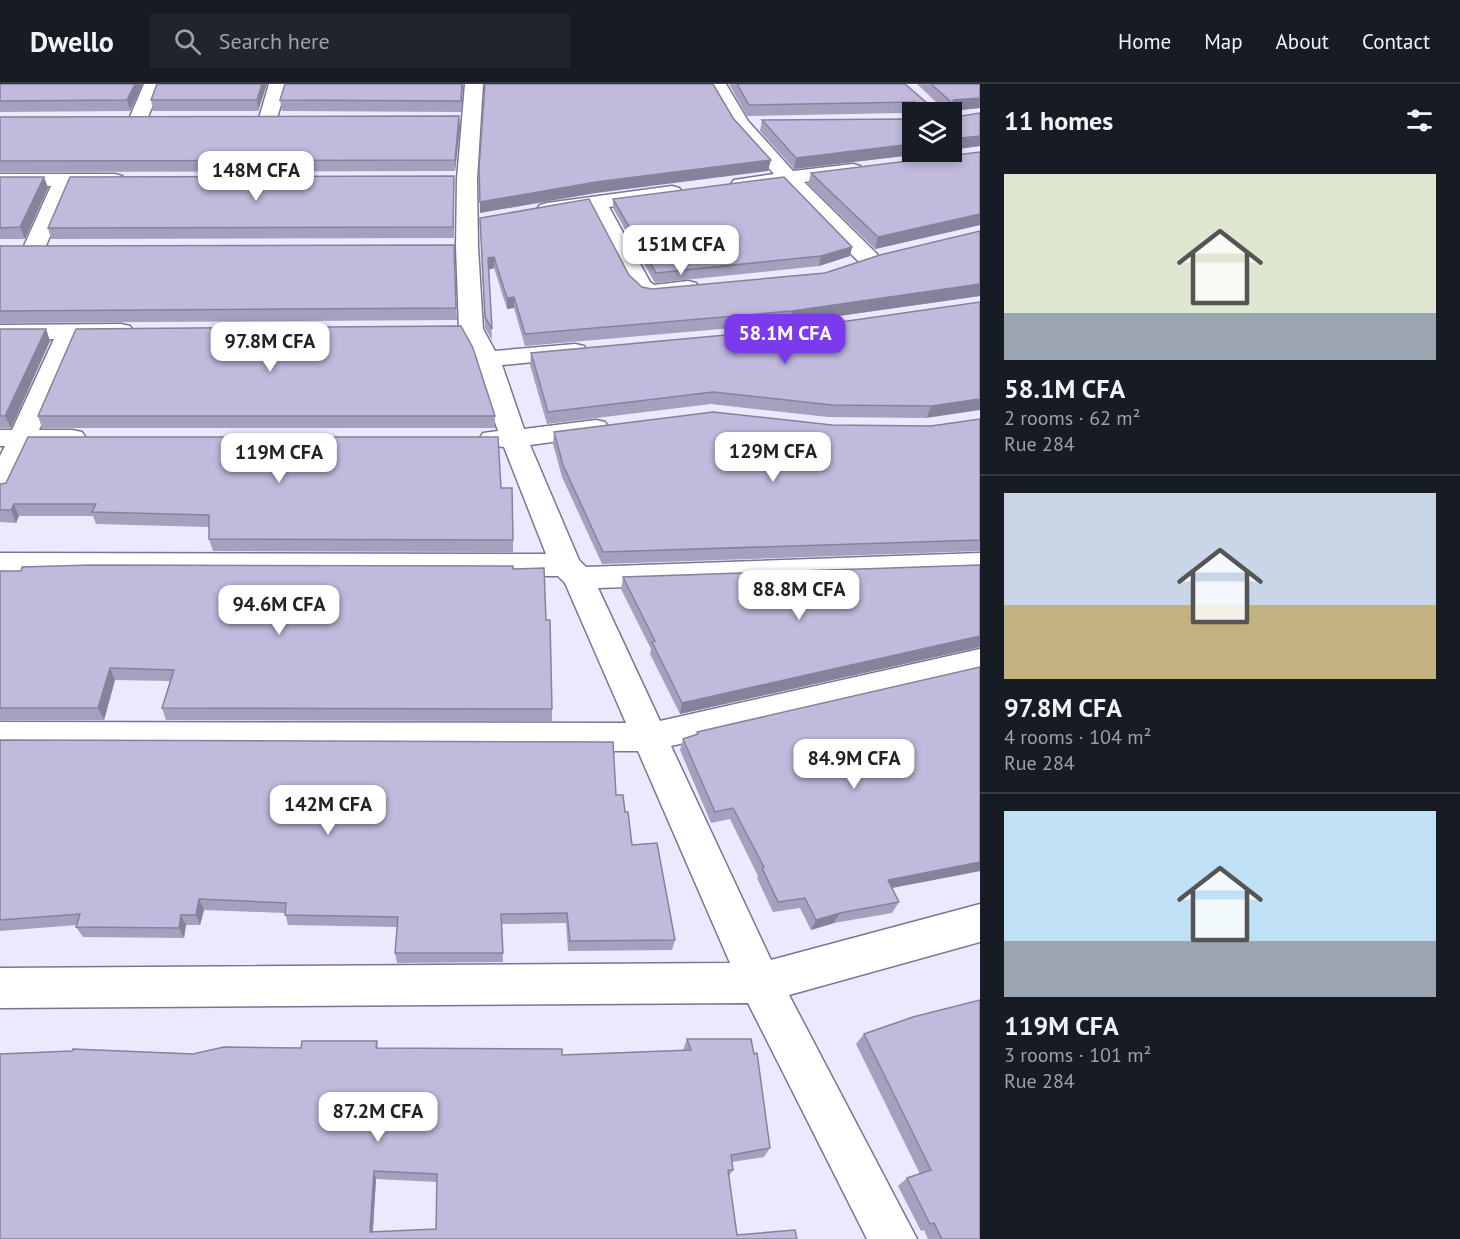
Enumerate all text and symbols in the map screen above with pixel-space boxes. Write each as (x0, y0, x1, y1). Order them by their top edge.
search box (150, 14, 570, 68)
text: Dwello (30, 23, 114, 60)
icon: search (171, 25, 204, 58)
text: Search here (219, 27, 330, 55)
text: Home (1118, 28, 1171, 55)
text: Map (1204, 28, 1243, 55)
text: About (1276, 28, 1329, 55)
text: Contact (1362, 28, 1430, 55)
map controls (902, 102, 962, 162)
button: layers (902, 102, 962, 162)
text: 11 homes (1004, 104, 1113, 137)
icon: filters (1403, 104, 1436, 137)
pin: 148M CFA (194, 151, 318, 202)
text: 148M CFA (212, 157, 300, 183)
icon: home (1166, 213, 1274, 321)
pin: 151M CFA (619, 225, 743, 276)
text: 151M CFA (637, 231, 725, 257)
pin: 58.1M CFA (716, 314, 854, 365)
text: 58.1M CFA (738, 320, 832, 346)
pin: 97.8M CFA (201, 322, 339, 373)
text: 97.8M CFA (225, 328, 315, 354)
text: 58.1M CFA (1004, 372, 1125, 405)
text: 2 rooms · 62 m² (1004, 405, 1140, 431)
text: Rue 284 (1004, 431, 1075, 457)
pin: 129M CFA (711, 432, 835, 483)
pin: 119M CFA (217, 433, 341, 484)
text: 129M CFA (729, 438, 817, 464)
text: 119M CFA (235, 439, 323, 465)
icon: home (1166, 532, 1274, 640)
pin: 88.8M CFA (730, 570, 868, 621)
text: 88.8M CFA (752, 576, 846, 602)
pin: 94.6M CFA (210, 585, 348, 636)
text: 94.6M CFA (232, 591, 326, 617)
text: 97.8M CFA (1004, 691, 1122, 724)
text: 4 rooms · 104 m² (1004, 724, 1151, 750)
pin: 84.9M CFA (785, 739, 923, 790)
text: 84.9M CFA (807, 745, 901, 771)
text: Rue 284 (1004, 750, 1075, 776)
pin: 142M CFA (266, 785, 390, 836)
text: 142M CFA (284, 791, 372, 817)
icon: home (1166, 850, 1274, 958)
text: 119M CFA (1004, 1009, 1119, 1042)
text: 3 rooms · 101 m² (1004, 1042, 1151, 1068)
text: Rue 284 (1004, 1068, 1075, 1094)
pin: 87.2M CFA (309, 1092, 447, 1143)
text: 87.2M CFA (333, 1098, 423, 1124)

